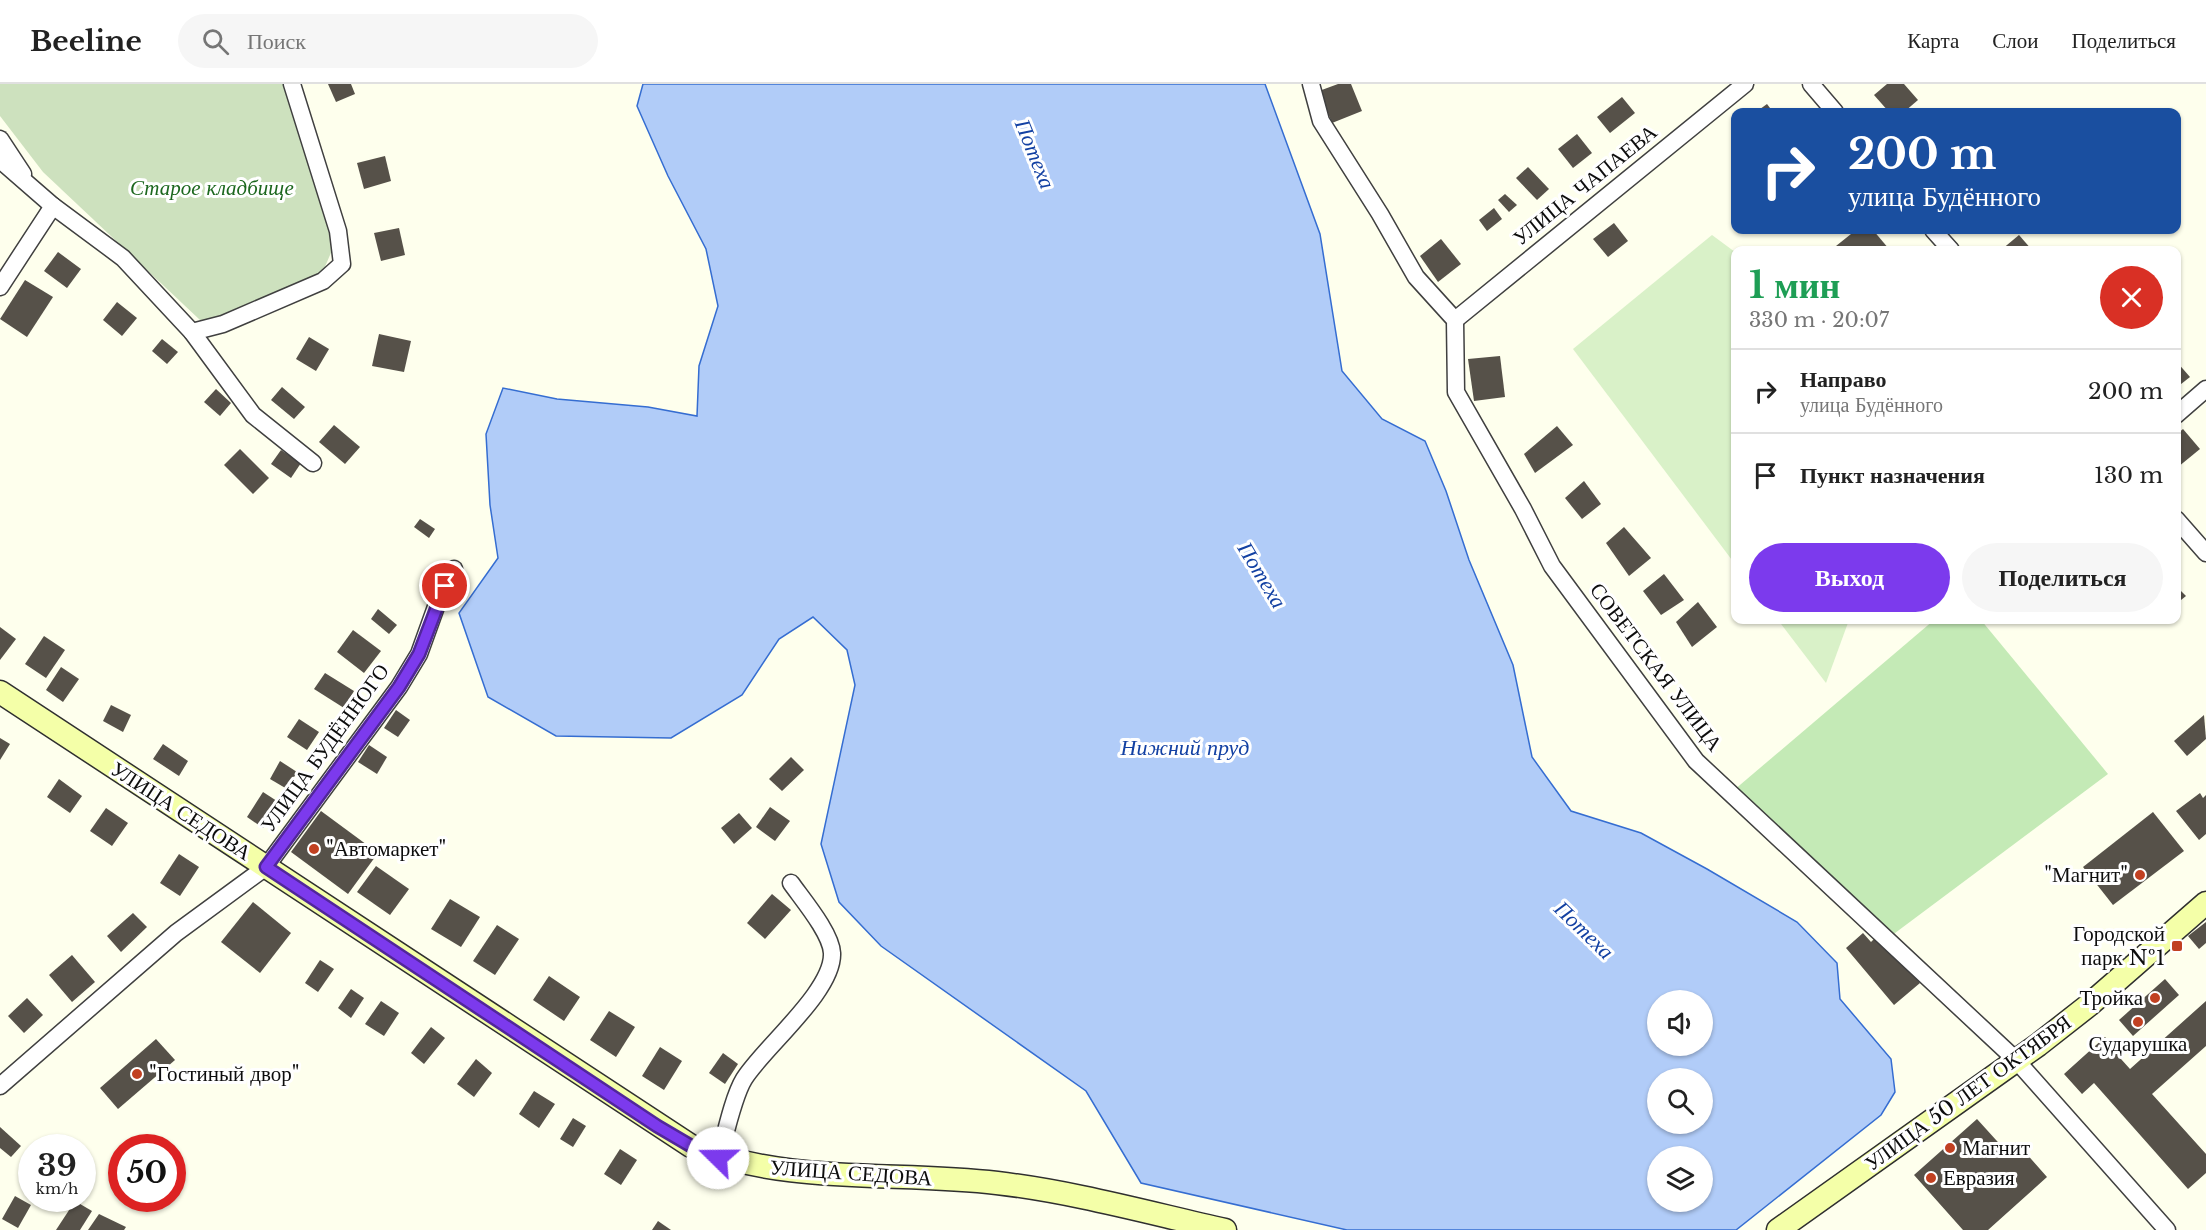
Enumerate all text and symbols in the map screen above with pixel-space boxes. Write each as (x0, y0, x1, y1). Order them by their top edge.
search box (178, 14, 598, 68)
text: Beeline (30, 24, 142, 59)
icon: search (199, 25, 232, 58)
text: Поиск (247, 28, 306, 55)
text: Карта (1907, 28, 1959, 54)
text: Слои (1992, 28, 2038, 54)
text: Поделиться (2071, 28, 2176, 54)
water label: Потеха (1008, 114, 1061, 193)
street label: УЛИЦА ЧАПАЕВА (1508, 118, 1663, 251)
text: 200 m (1848, 128, 1996, 180)
icon: right (1749, 132, 1827, 210)
park label: Старое кладбище (130, 175, 294, 201)
text: улица Будённого (1848, 180, 2041, 213)
text: 1 мин (1749, 263, 1840, 308)
button: close (2100, 266, 2163, 329)
text: 330 m · 20:07 (1749, 308, 1889, 332)
text: Направо (1800, 366, 1886, 393)
icon: right (1749, 375, 1782, 408)
text: 200 m (2088, 378, 2163, 405)
text: улица Будённого (1800, 393, 1943, 417)
icon: arrive (1749, 459, 1782, 492)
text: Пункт назначения (1800, 462, 1985, 489)
text: 130 m (2094, 462, 2163, 489)
water label: Потеха (1231, 536, 1292, 613)
button: Выход (1749, 543, 1950, 612)
button: Поделиться (1962, 543, 2163, 612)
pin (419, 560, 470, 611)
icon: arrive (428, 569, 461, 602)
street label: СОВЕТСКАЯ УЛИЦА (1584, 578, 1728, 757)
street label: УЛИЦА БУДЁННОГО (255, 659, 395, 837)
water label: Нижний пруд (1120, 734, 1249, 761)
street label: УЛИЦА СЕДОВА (106, 756, 257, 867)
place label: "Автомаркет" (326, 836, 446, 862)
marker: "Автомаркет" (307, 842, 321, 856)
place label: "Магнит" (2044, 862, 2128, 888)
marker: "Магнит" (2133, 868, 2147, 882)
water label: Потеха (1548, 894, 1620, 965)
place label: Городской парк №1 (2073, 921, 2165, 971)
marker: Городской парк №1 (2170, 939, 2184, 953)
place label: Тройка (2080, 985, 2144, 1011)
map controls (1647, 990, 1713, 1212)
button: sound (1647, 990, 1713, 1056)
marker: Тройка (2148, 991, 2162, 1005)
street label: УЛИЦА 50 ЛЕТ ОКТЯБРЯ (1860, 1009, 2076, 1177)
marker: Сударушка (2131, 1015, 2145, 1029)
place label: Сударушка (2089, 1031, 2188, 1057)
place label: "Гостиный двор" (149, 1061, 300, 1087)
marker: "Гостиный двор" (130, 1067, 144, 1081)
button: search (1647, 1068, 1713, 1134)
position arrow (686, 1126, 750, 1190)
speed limit sign: 50 (108, 1134, 186, 1212)
place label: Магнит (1962, 1135, 2030, 1161)
marker: Магнит (1943, 1141, 1957, 1155)
button: layers (1647, 1146, 1713, 1212)
text: 39 (37, 1147, 77, 1184)
street label: УЛИЦА СЕДОВА (769, 1154, 934, 1192)
place label: Евразия (1943, 1165, 2015, 1191)
marker: Евразия (1924, 1171, 1938, 1185)
text: km/h (36, 1179, 78, 1198)

